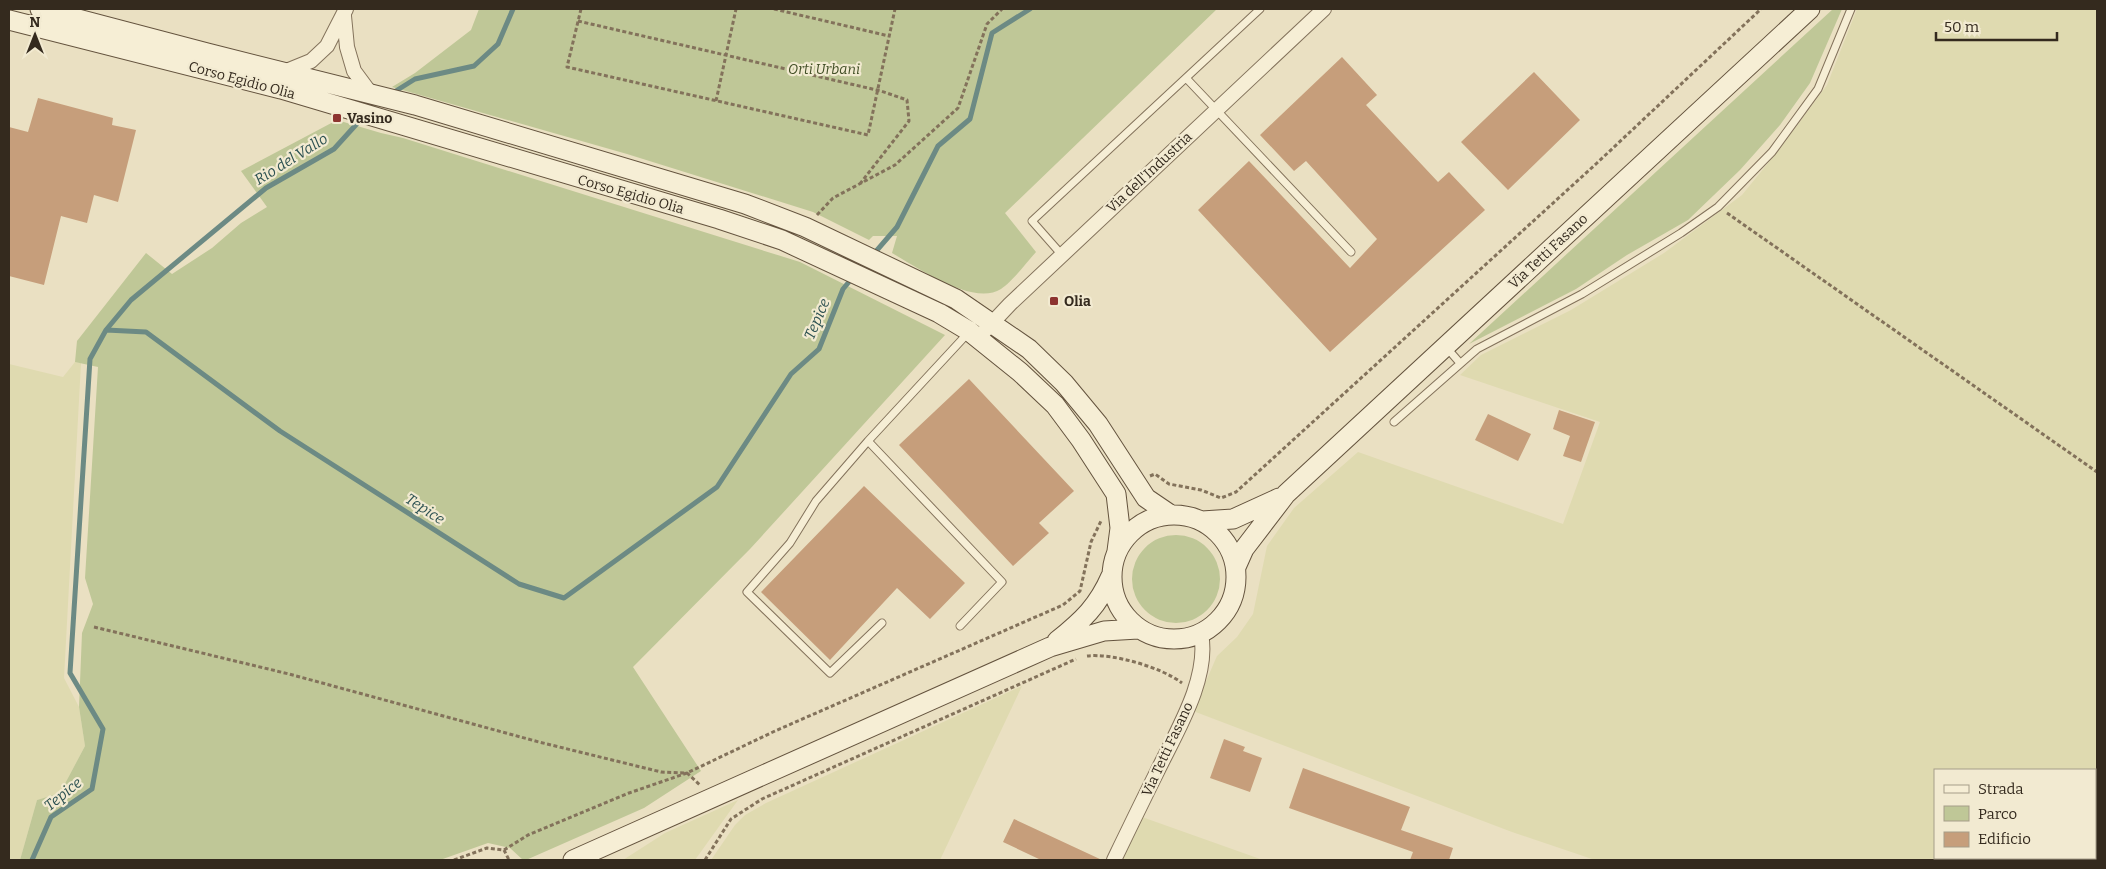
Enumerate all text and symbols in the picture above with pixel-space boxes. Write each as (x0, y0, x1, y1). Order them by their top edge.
north arrow (10, 10, 60, 60)
scale bar (1936, 10, 2057, 42)
text: N (30, 14, 41, 31)
text: 50 m (1944, 18, 1980, 36)
street label: Corso Egidio Olia (187, 58, 297, 103)
park label: Orti Urbani (788, 61, 860, 78)
place label: Vasino (347, 110, 392, 127)
marker: Vasino (331, 112, 343, 124)
street label: Via dell'Industria (1103, 128, 1196, 216)
water label: Rio del Vallo (251, 129, 331, 189)
street label: Corso Egidio Olia (576, 171, 686, 218)
street label: Via Tetti Fasano (1505, 210, 1591, 292)
place label: Olia (1064, 293, 1091, 310)
water label: Tepice (800, 295, 834, 342)
marker: Olia (1048, 295, 1060, 307)
water label: Tepice (402, 490, 448, 528)
street label: Via Tetti Fasano (1138, 699, 1197, 799)
legend (1934, 769, 2096, 859)
water label: Tepice (41, 773, 86, 814)
text: Strada (1978, 780, 2024, 798)
text: Parco (1978, 805, 2017, 823)
text: Edificio (1978, 830, 2031, 848)

